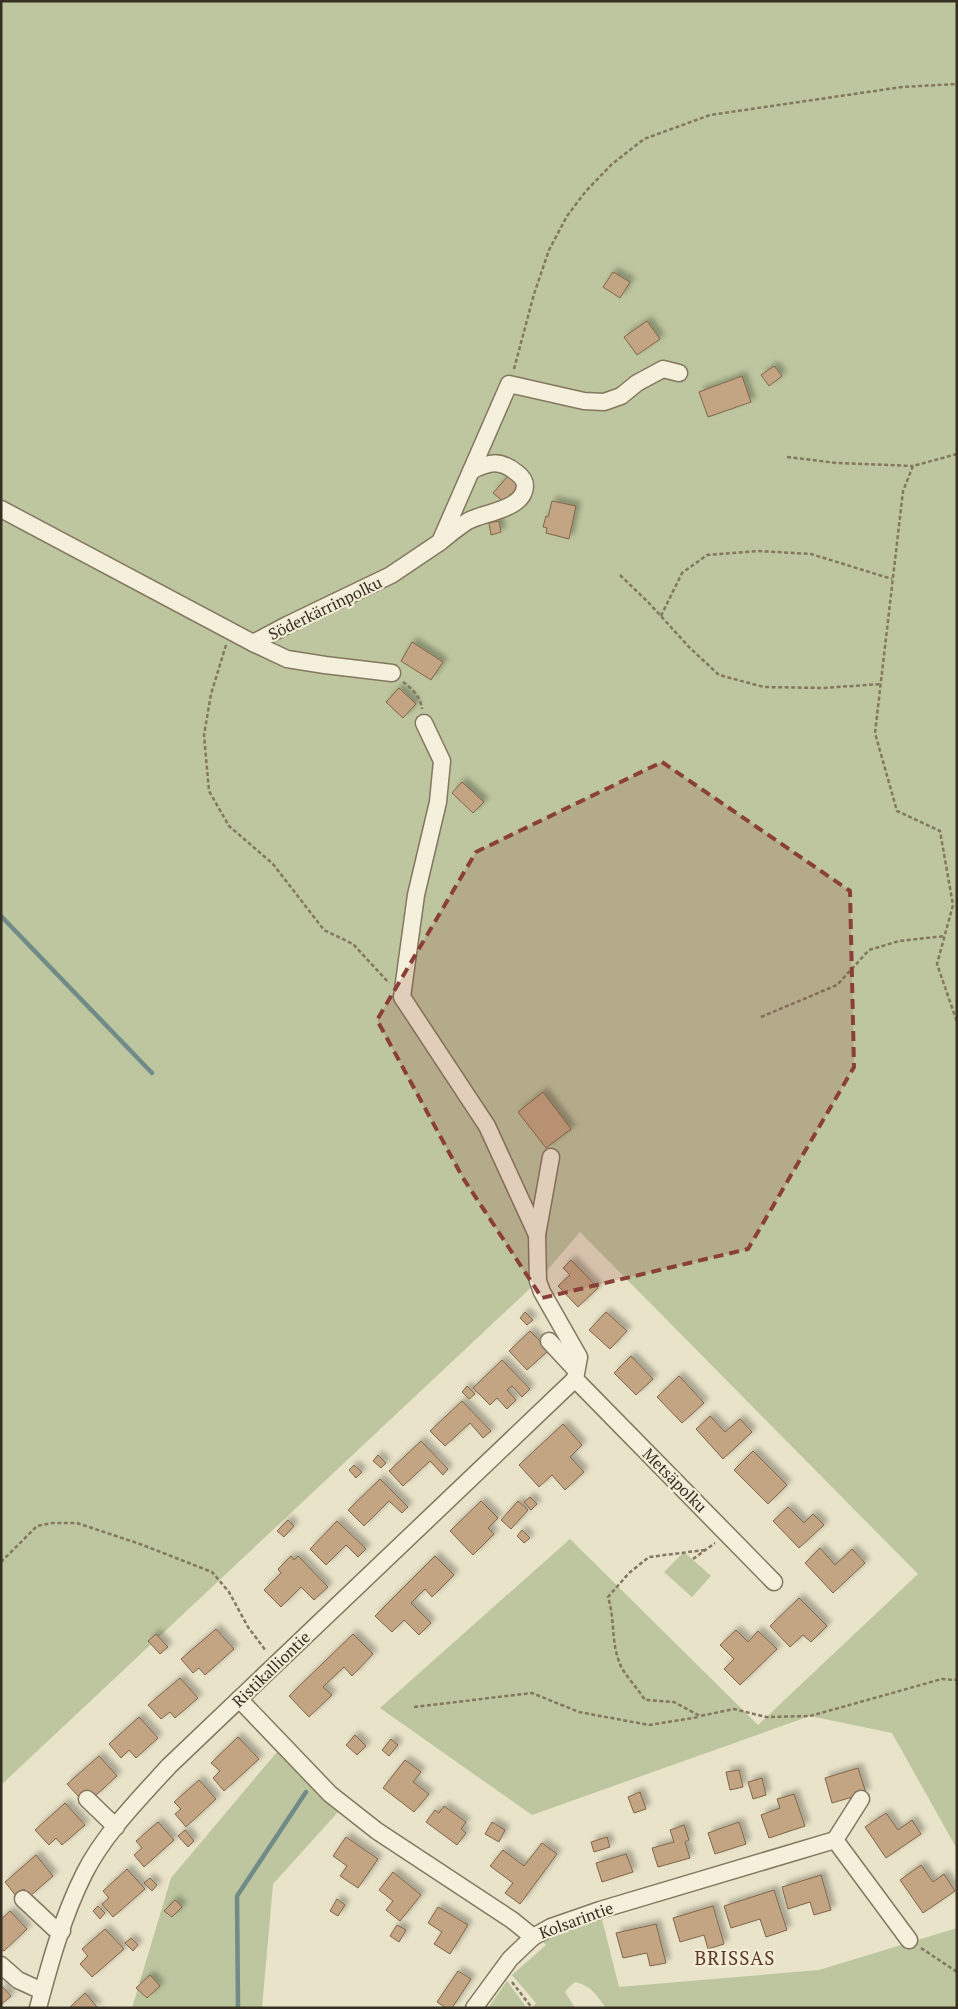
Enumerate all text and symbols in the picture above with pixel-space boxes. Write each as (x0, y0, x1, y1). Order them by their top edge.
street label: Söderkärrinpolku (265, 571, 385, 645)
street label: Metsäpolku (638, 1443, 712, 1517)
street label: Ristikalliontie (227, 1626, 315, 1712)
street label: Kolsarintie (536, 1896, 616, 1944)
district label: BRISSAS (694, 1945, 776, 1970)

